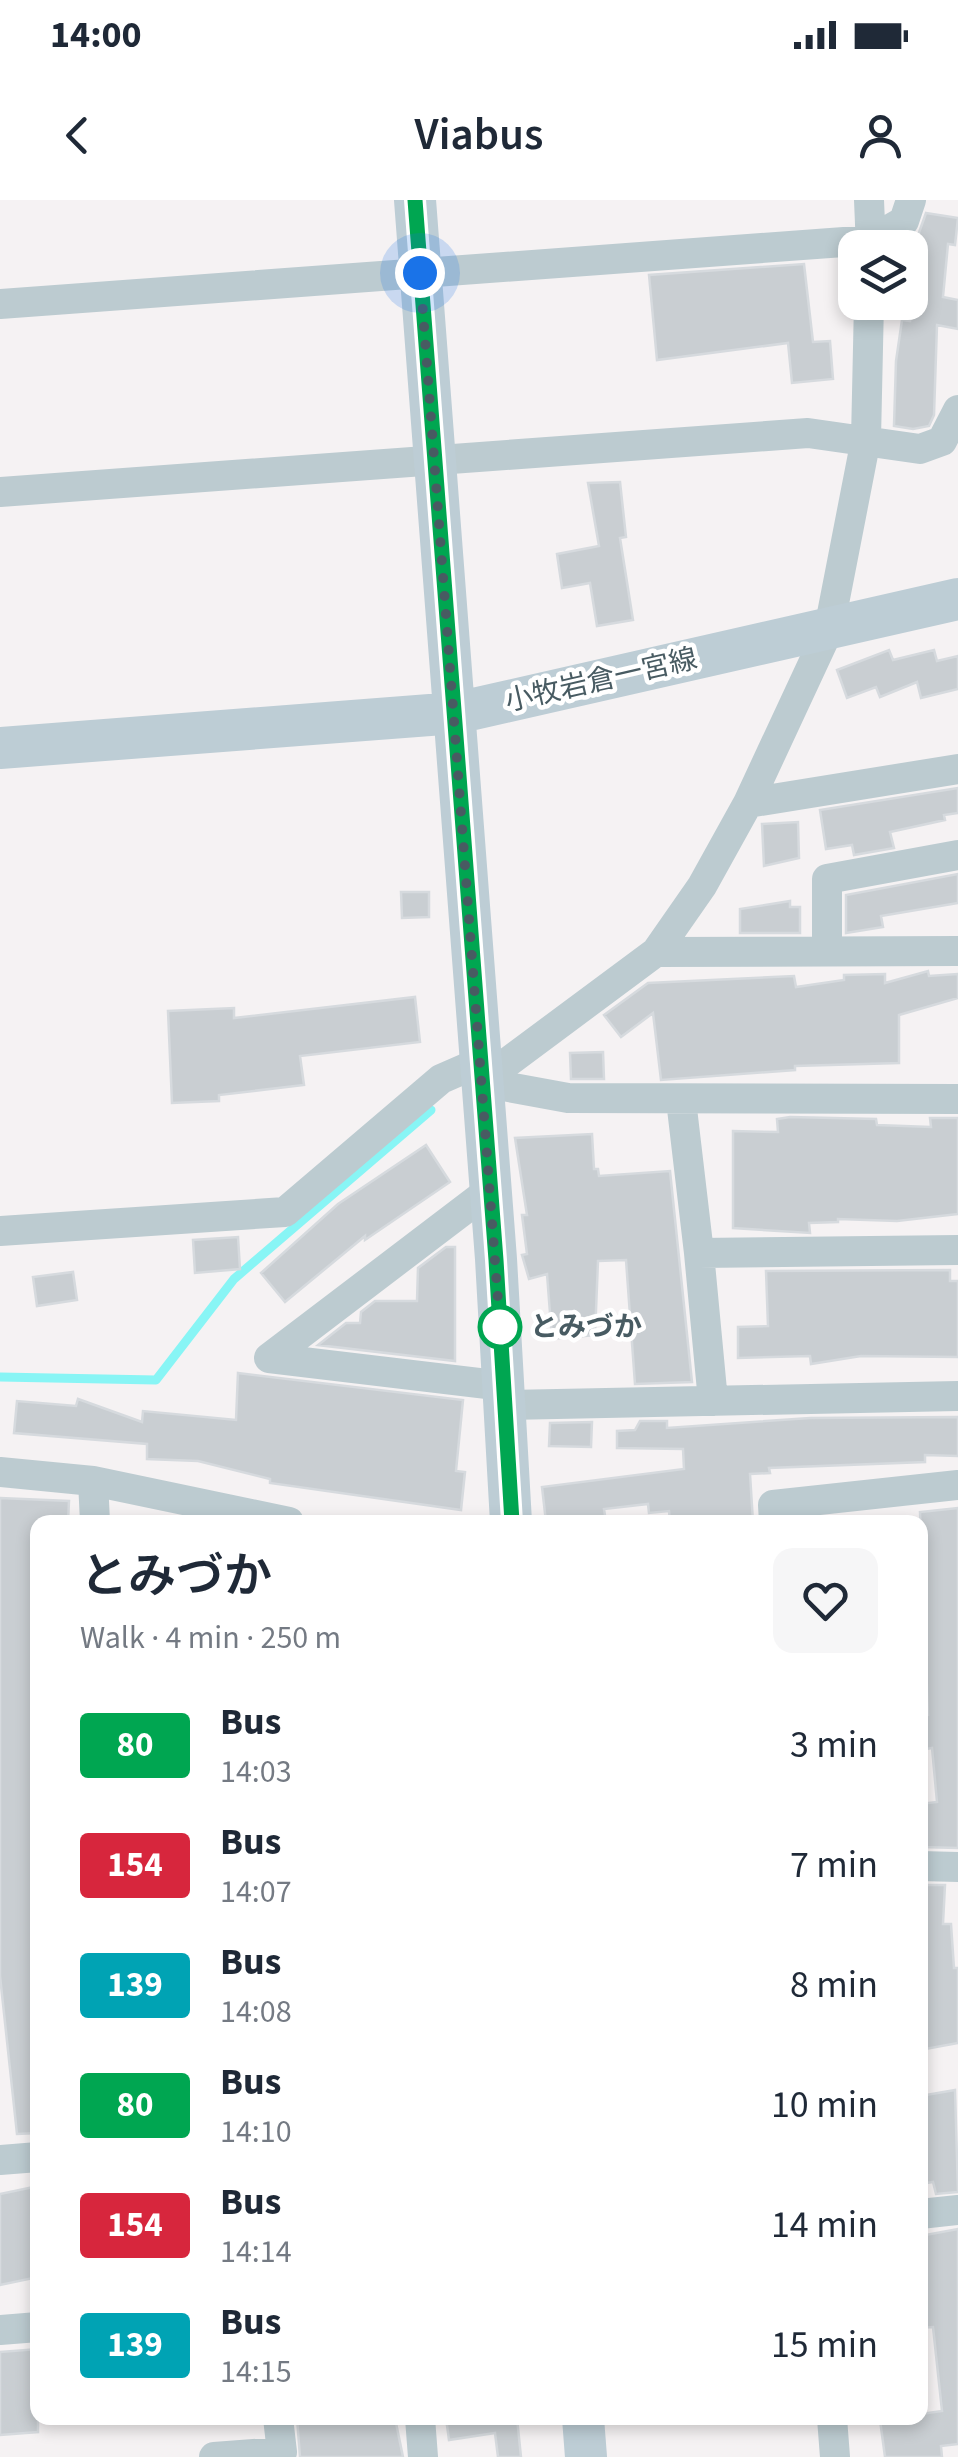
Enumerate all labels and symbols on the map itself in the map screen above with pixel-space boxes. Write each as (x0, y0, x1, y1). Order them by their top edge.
your location (395, 248, 445, 298)
street label: 小牧岩倉一宮線 (501, 638, 701, 722)
marker: とみづか (479, 1306, 521, 1348)
place label: とみづか (530, 1307, 642, 1347)

